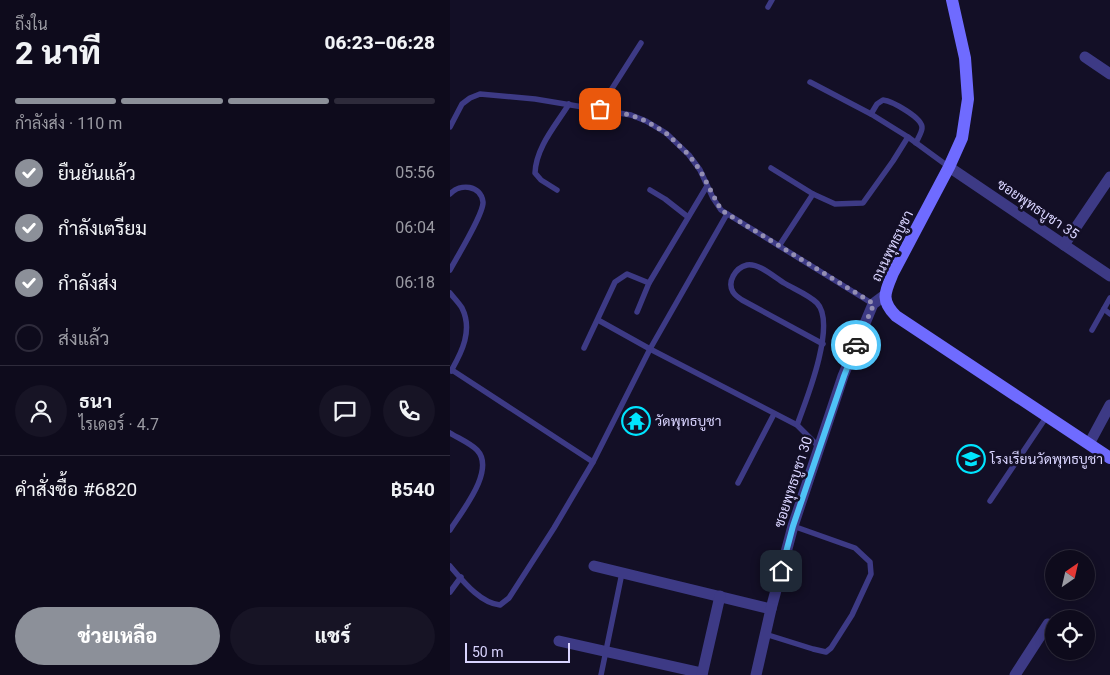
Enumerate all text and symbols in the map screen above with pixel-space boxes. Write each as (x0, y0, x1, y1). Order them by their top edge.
text: ถึงใน (15, 15, 48, 34)
text: 06:23–06:28 (324, 31, 435, 54)
text: 2 นาที (15, 34, 101, 72)
pin (579, 88, 621, 130)
icon: bag (586, 95, 614, 123)
text: กำลังส่ง · 110 m (15, 114, 122, 133)
icon: check (15, 159, 43, 187)
text: ยืนยันแล้ว (58, 162, 136, 185)
text: 05:56 (395, 163, 435, 182)
street label: ซอยพุทธบูชา 35 (993, 176, 1082, 244)
street label: ถนนพุทธบูชา (868, 208, 918, 285)
icon: check (15, 214, 43, 242)
text: กำลังเตรียม (58, 217, 147, 240)
text: 06:04 (395, 218, 435, 237)
icon: check (15, 269, 43, 297)
text: กำลังส่ง (58, 272, 117, 295)
text: 06:18 (395, 273, 435, 292)
courier (831, 320, 881, 370)
text: ส่งแล้ว (58, 327, 109, 350)
icon: car (842, 331, 870, 359)
button: person (15, 385, 67, 437)
button: chat (319, 385, 371, 437)
button: phone (383, 385, 435, 437)
text: ธนา (79, 390, 112, 413)
temple icon: วัดพุทธบูชา (621, 406, 651, 436)
place label: วัดพุทธบูชา (655, 413, 722, 431)
text: ไรเดอร์ · 4.7 (79, 415, 159, 434)
street label: ซอยพุทธบูชา 30 (771, 434, 817, 530)
school or university icon: โรงเรียนวัดพุทธบูชา (956, 444, 986, 474)
place label: โรงเรียนวัดพุทธบูชา (989, 450, 1103, 469)
text: คำสั่งซื้อ #6820 (15, 478, 137, 501)
text: ฿540 (391, 478, 435, 501)
pin (760, 550, 802, 592)
north arrow (1045, 550, 1095, 600)
map controls (1045, 550, 1095, 660)
icon: home (767, 557, 795, 585)
button: ช่วยเหลือ (15, 607, 220, 665)
button: แชร์ (230, 607, 435, 665)
button: locate (1045, 610, 1095, 660)
scale bar (465, 640, 570, 663)
text: 50 m (472, 644, 504, 660)

